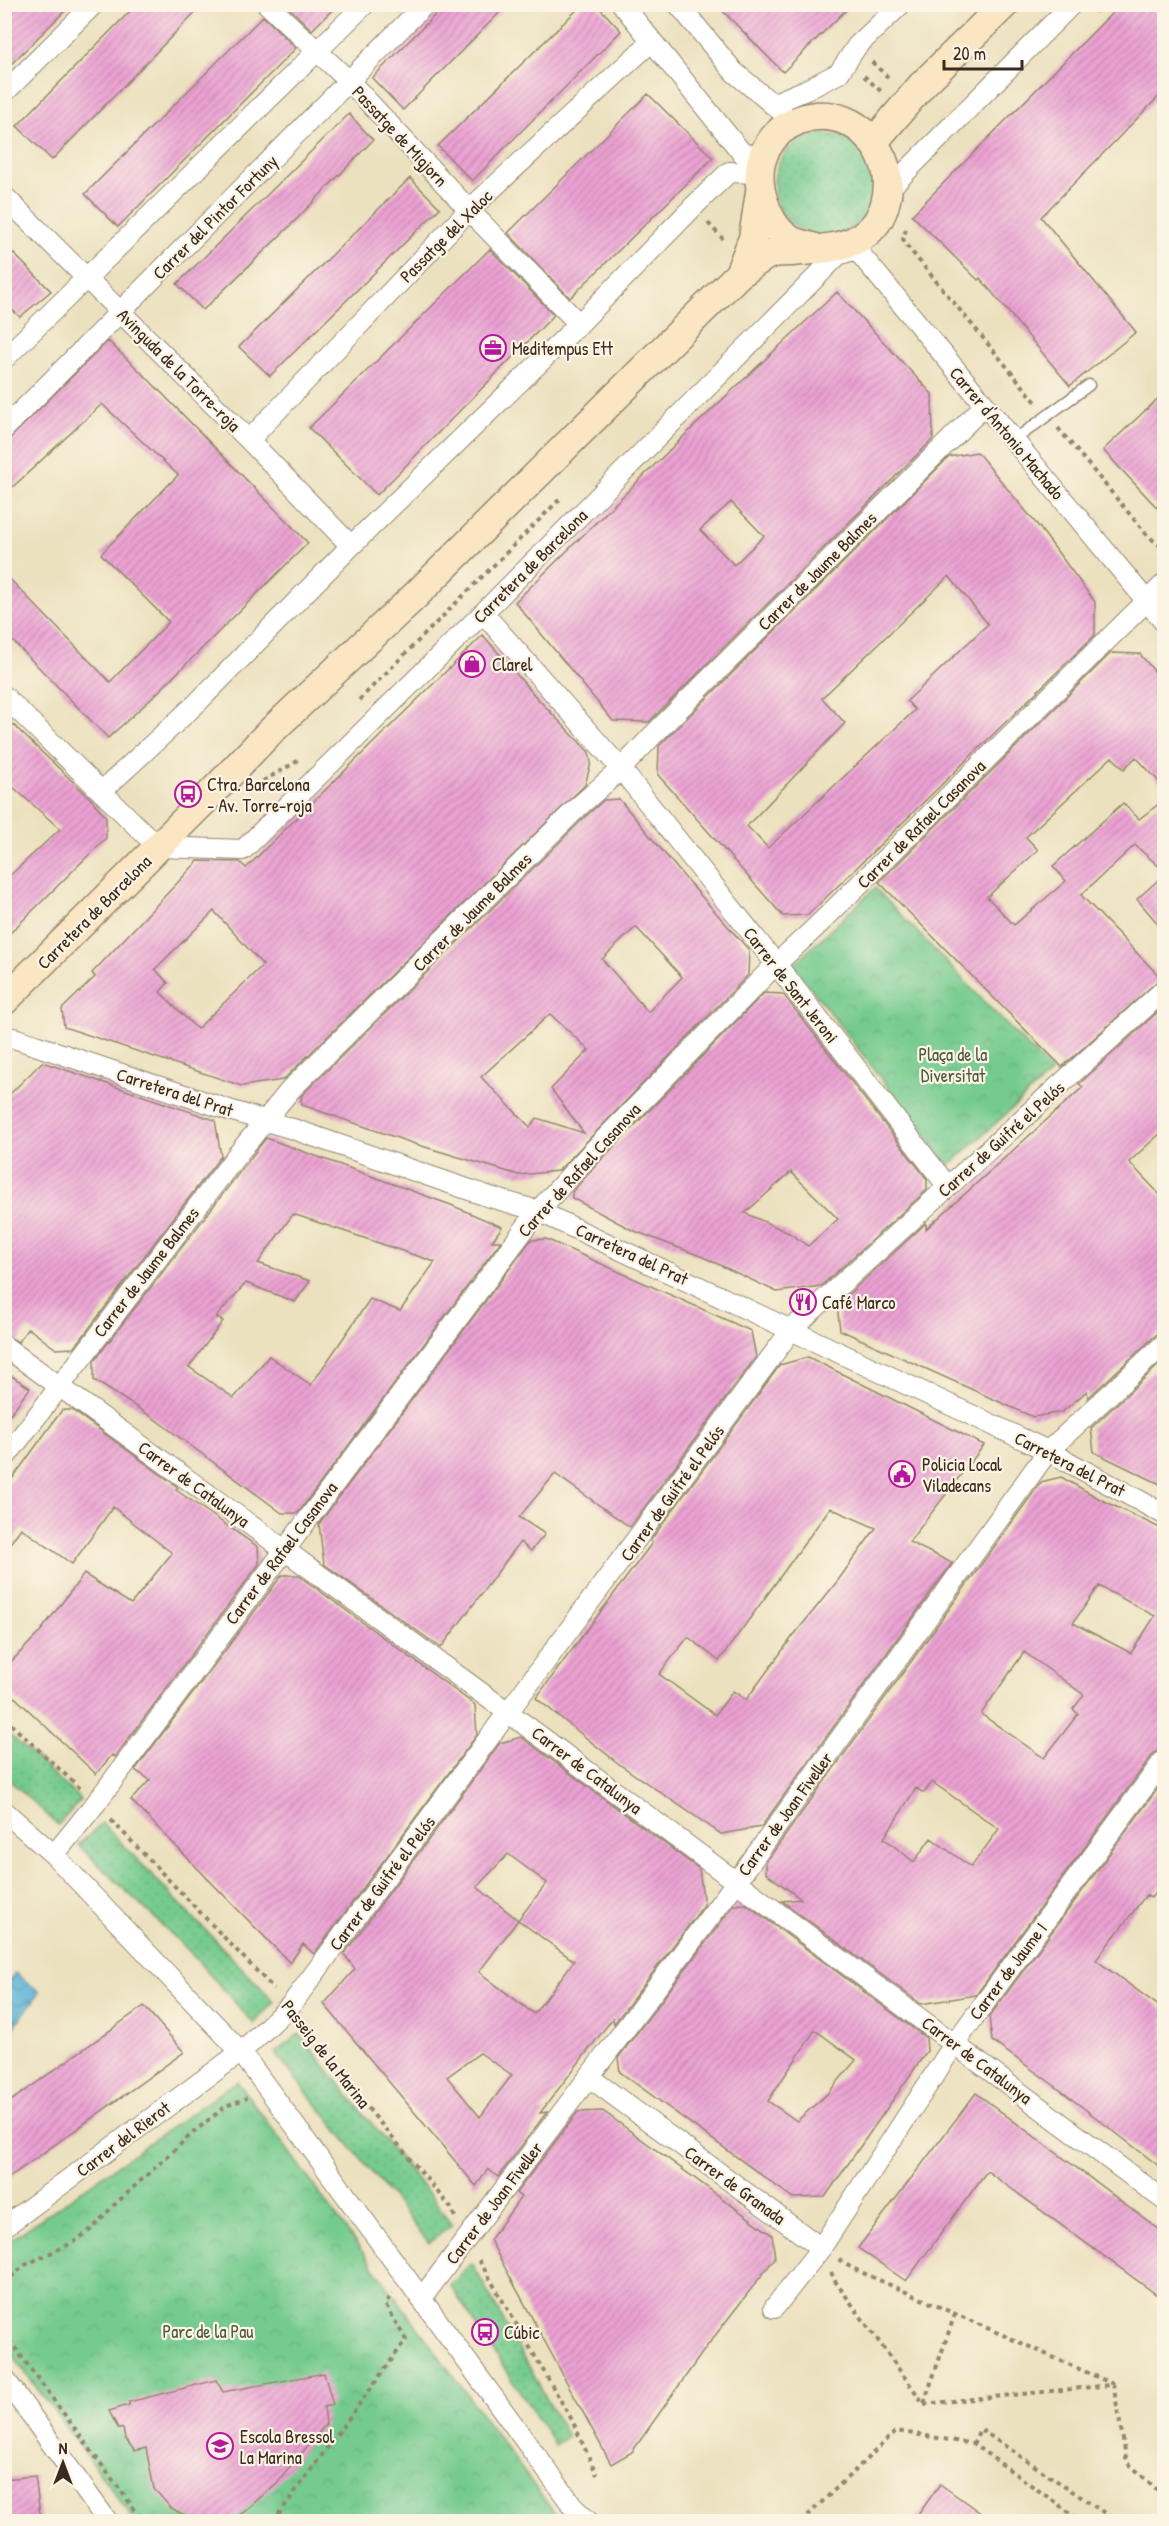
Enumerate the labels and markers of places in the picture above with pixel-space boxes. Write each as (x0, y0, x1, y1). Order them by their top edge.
office icon: Meditempus Ett (478, 333, 508, 363)
place label: Meditempus Ett (512, 336, 614, 361)
shop icon: Clarel (457, 649, 487, 679)
place label: Clarel (492, 652, 533, 677)
place label: Ctra. Barcelona - Av. Torre-roja (207, 772, 312, 818)
bus stop icon: Ctra. Barcelona - Av. Torre-roja (173, 779, 203, 809)
restaurant icon: Café Marco (788, 1287, 818, 1317)
place label: Café Marco (822, 1290, 896, 1315)
place label: Policia Local Viladecans (922, 1452, 1002, 1498)
public building icon: Policia Local Viladecans (887, 1459, 917, 1489)
bus stop icon: Cúbic (470, 2317, 500, 2347)
place label: Cúbic (504, 2320, 540, 2345)
place label: Escola Bressol La Marina (240, 2424, 334, 2470)
school or university icon: Escola Bressol La Marina (205, 2431, 235, 2461)

